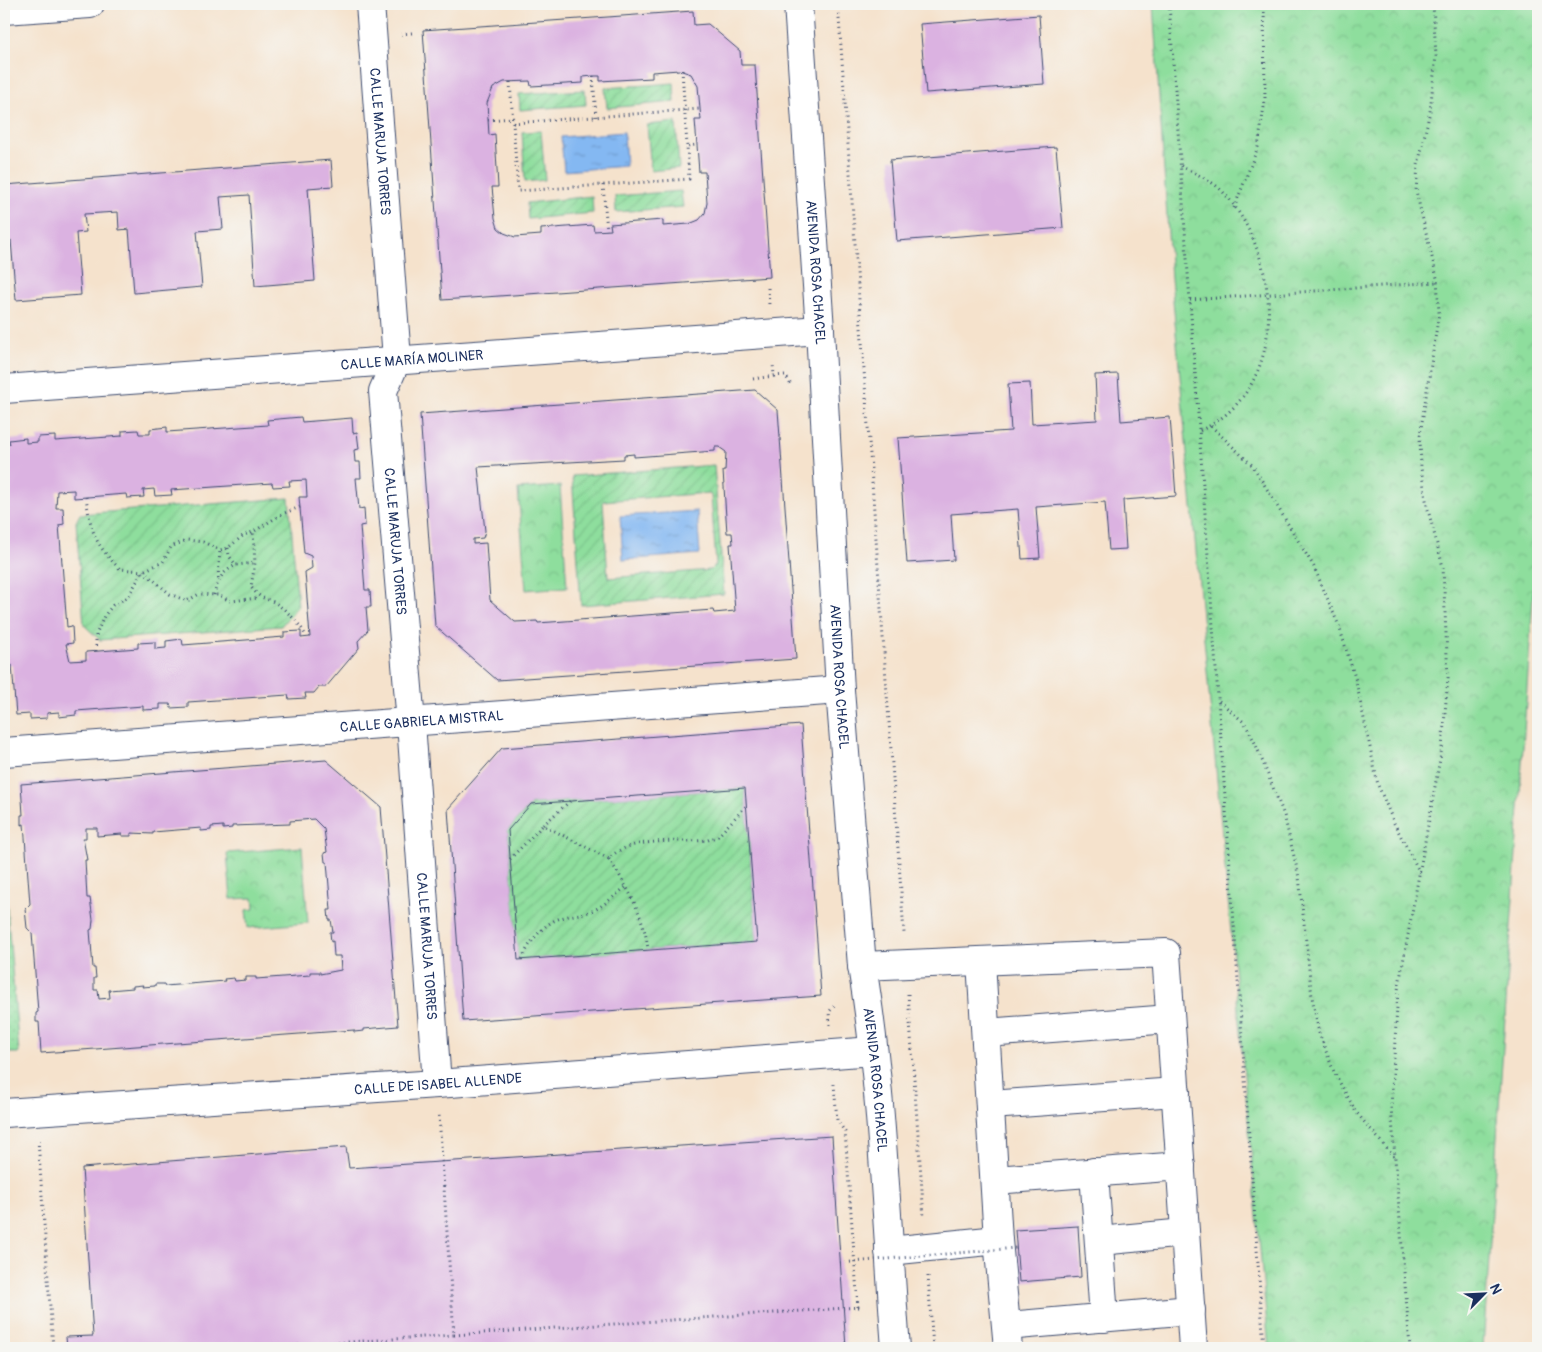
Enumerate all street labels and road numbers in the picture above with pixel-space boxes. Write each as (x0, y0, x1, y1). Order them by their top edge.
street label: CALLE MARUJA TORRES (366, 67, 394, 216)
street label: AVENIDA ROSA CHACEL (802, 199, 829, 345)
street label: CALLE MARÍA MOLINER (340, 346, 484, 374)
street label: CALLE MARUJA TORRES (381, 467, 410, 616)
street label: AVENIDA ROSA CHACEL (826, 604, 853, 750)
street label: CALLE GABRIELA MISTRAL (339, 707, 505, 736)
street label: CALLE MARUJA TORRES (413, 872, 440, 1021)
street label: AVENIDA ROSA CHACEL (859, 1007, 891, 1153)
street label: CALLE DE ISABEL ALLENDE (354, 1070, 522, 1099)

